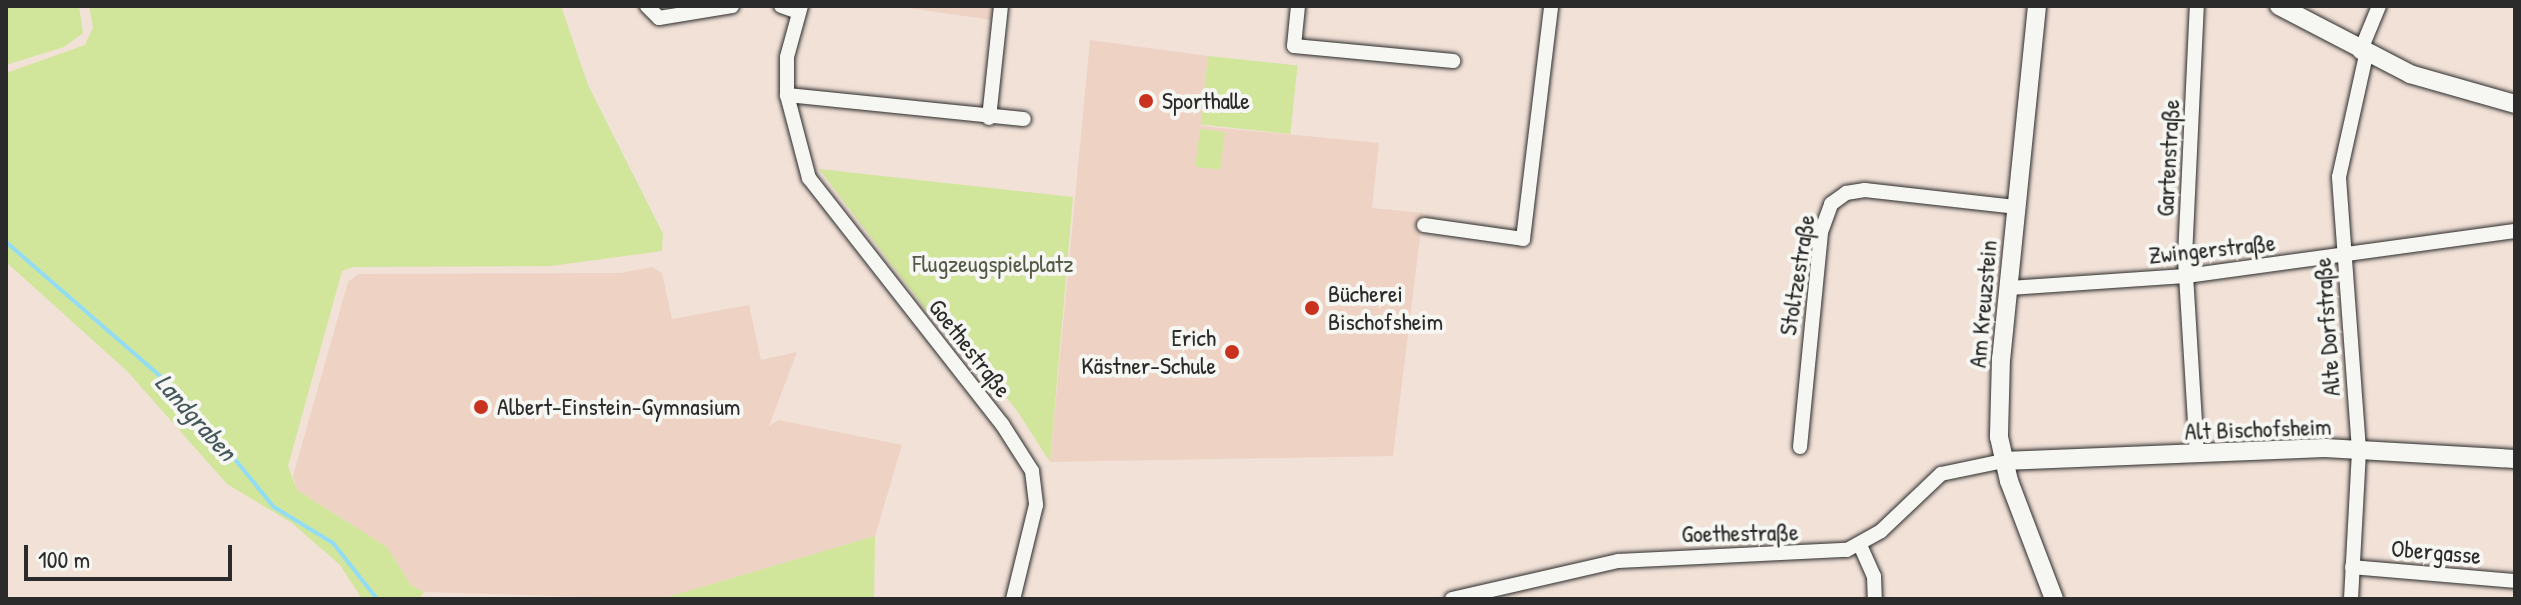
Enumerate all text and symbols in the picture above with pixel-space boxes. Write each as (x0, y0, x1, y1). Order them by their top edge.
place label: Sporthalle (1162, 87, 1250, 115)
marker: Sporthalle (1137, 92, 1155, 110)
street label: Gartenstraße (2151, 99, 2185, 217)
street label: Stoltzestraße (1773, 213, 1821, 337)
street label: Zwingerstraße (2147, 228, 2277, 270)
street label: Am Kreuzstein (1963, 239, 2003, 369)
park label: Flugzeugspielplatz (912, 250, 1074, 278)
street label: Alte Dorfstraße (2308, 257, 2346, 397)
place label: Bücherei Bischofsheim (1328, 280, 1443, 336)
street label: Goethestraße (923, 293, 1017, 403)
marker: Bücherei Bischofsheim (1303, 299, 1321, 317)
place label: Erich Kästner-Schule (1081, 324, 1216, 380)
marker: Erich Kästner-Schule (1223, 343, 1241, 361)
water label: Landgraben (149, 367, 243, 467)
place label: Albert-Einstein-Gymnasium (497, 393, 740, 421)
marker: Albert-Einstein-Gymnasium (472, 398, 490, 416)
street label: Alt Bischofsheim (2184, 412, 2332, 446)
street label: Goethestraße (1681, 518, 1799, 548)
scale bar (28, 529, 236, 579)
street label: Obergasse (2390, 534, 2482, 570)
text: 100 m (38, 543, 90, 575)

